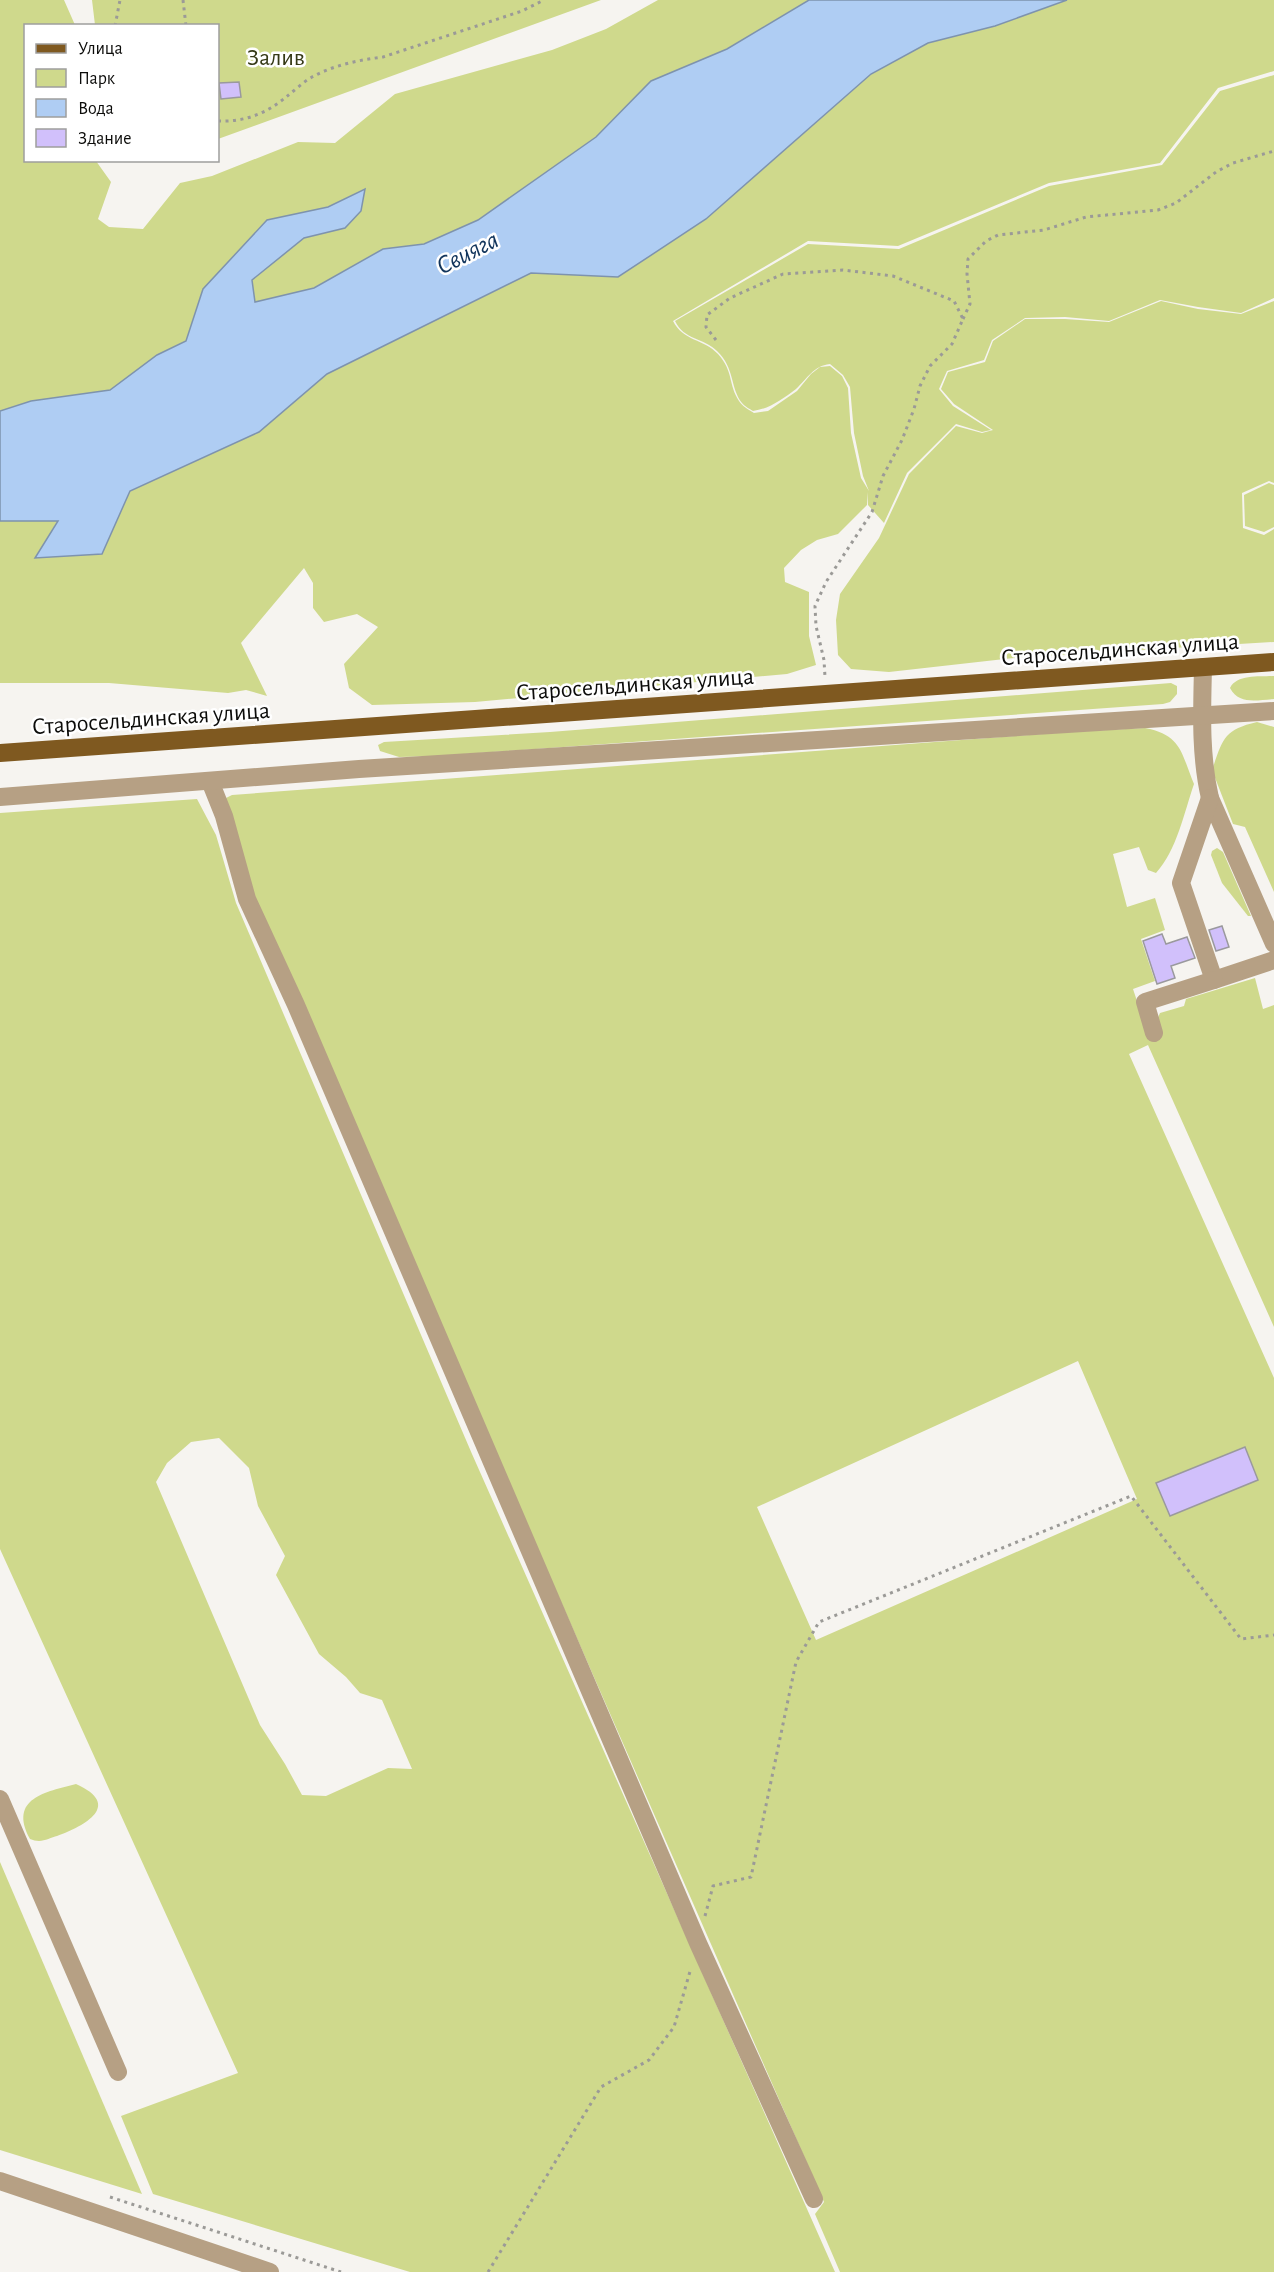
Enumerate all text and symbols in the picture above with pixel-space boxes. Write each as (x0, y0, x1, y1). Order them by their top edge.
legend (24, 24, 219, 162)
text: Улица (78, 40, 123, 58)
park label: Залив (247, 46, 305, 70)
text: Парк (78, 70, 116, 88)
text: Вода (78, 100, 114, 118)
text: Здание (78, 130, 132, 148)
water label: Свияга (432, 226, 503, 279)
street label: Старосельдинская улица (1000, 630, 1240, 670)
street label: Старосельдинская улица (515, 665, 755, 705)
street label: Старосельдинская улица (31, 699, 271, 739)

